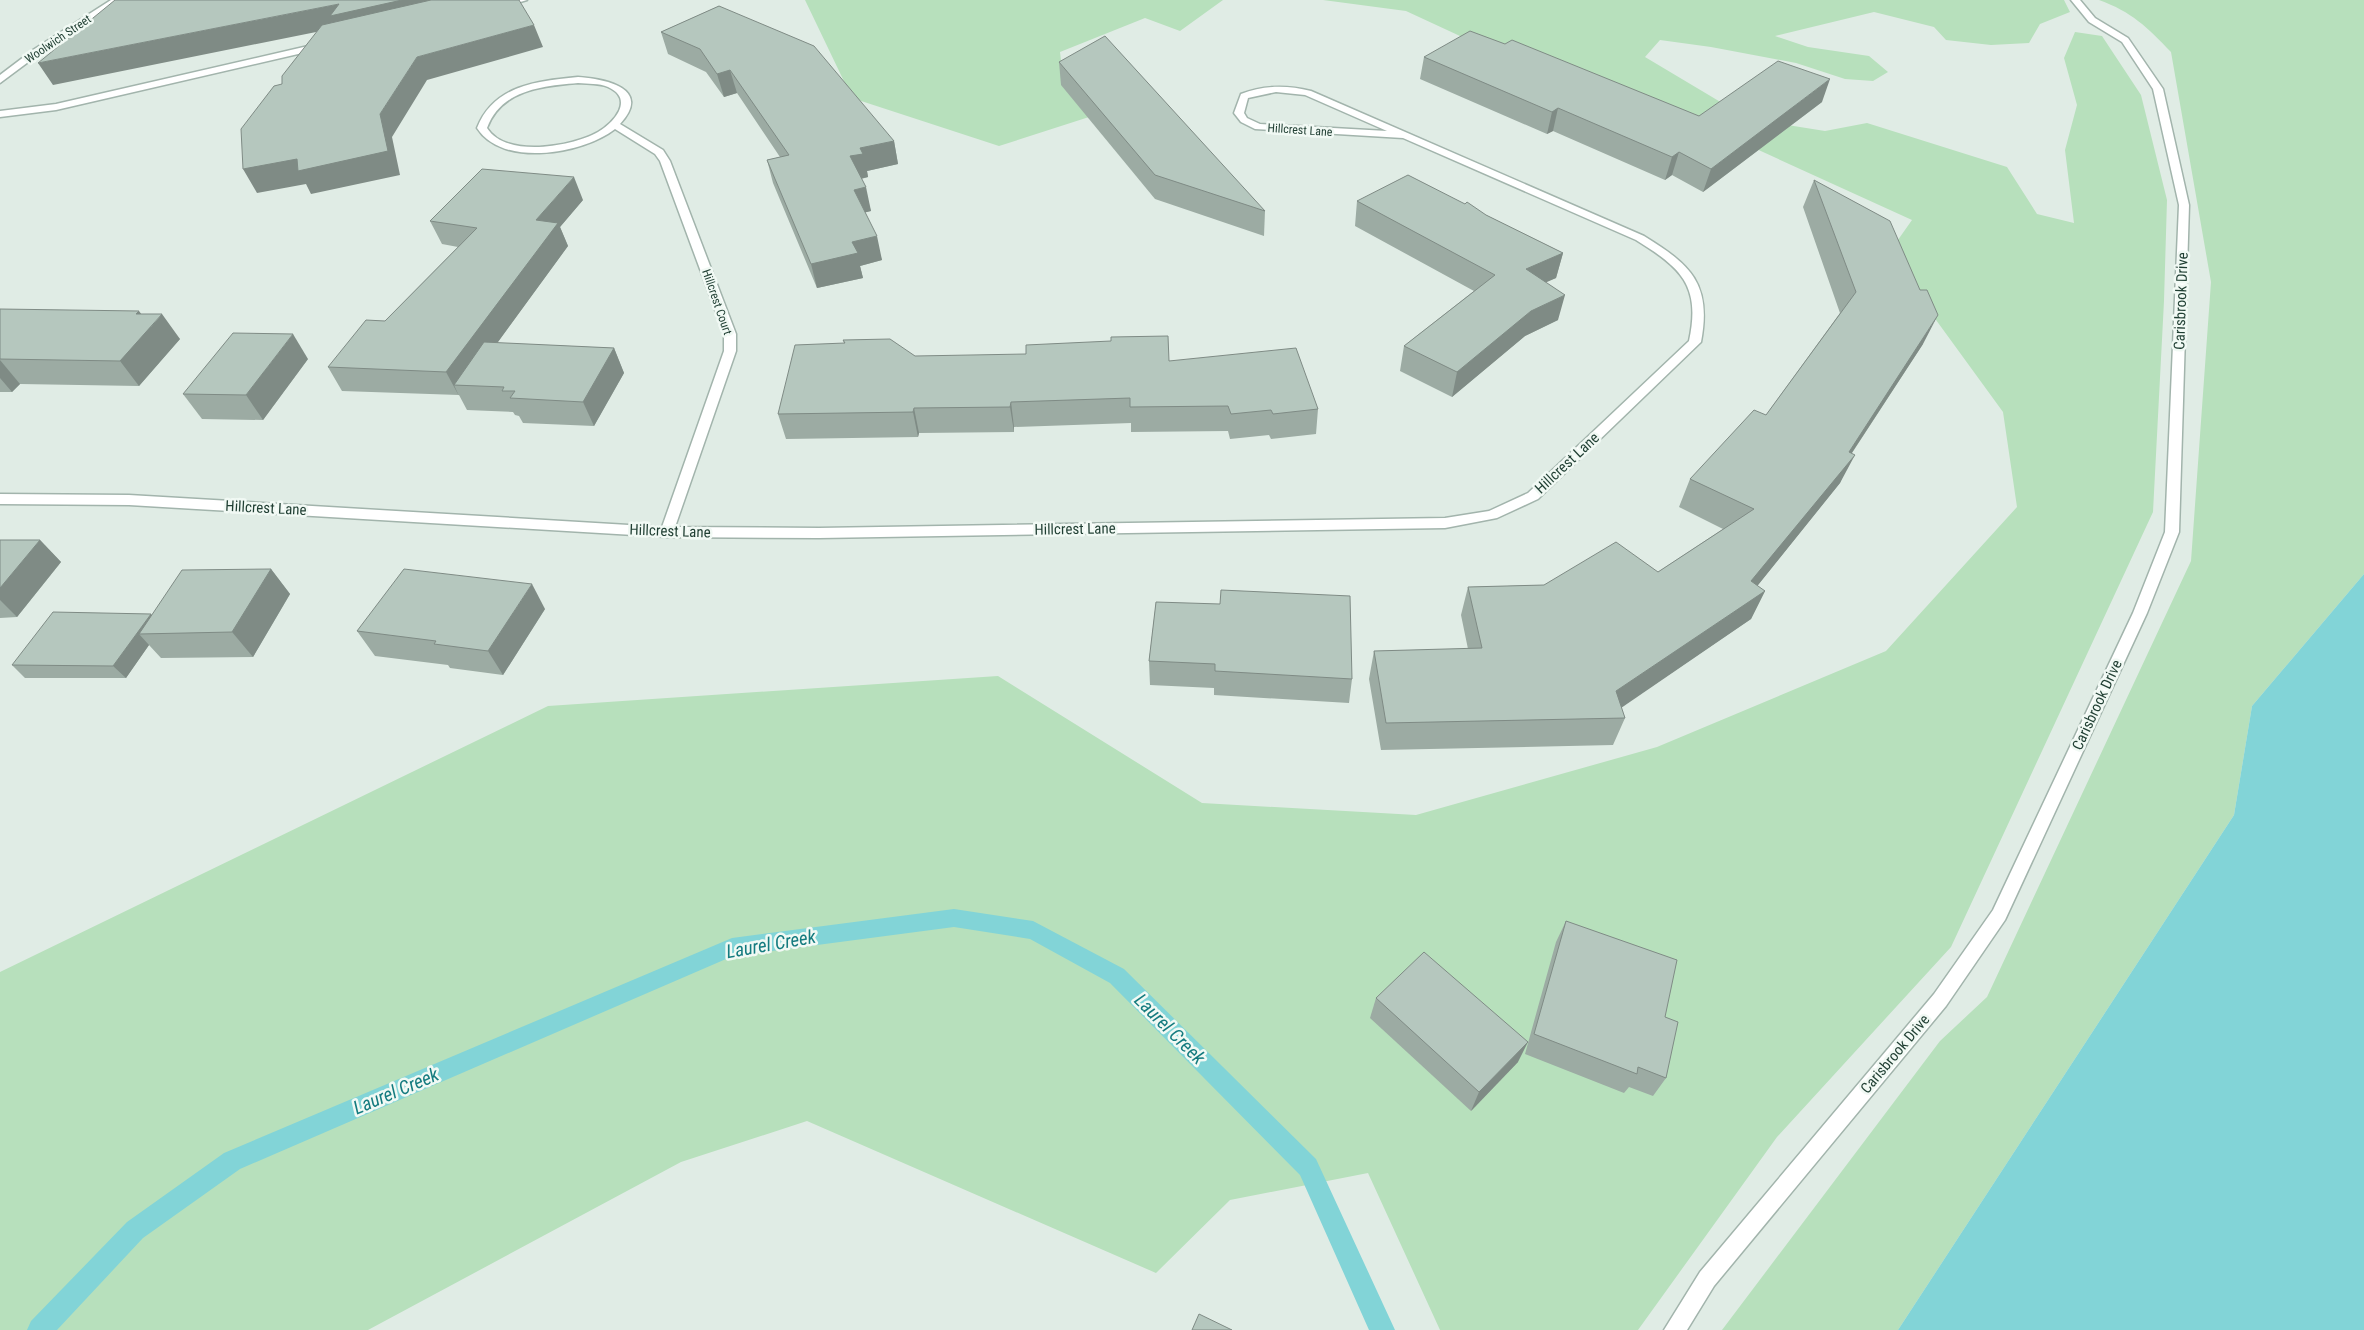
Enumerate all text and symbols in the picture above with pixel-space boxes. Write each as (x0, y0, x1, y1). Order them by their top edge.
street label: Woolwich Street (22, 12, 94, 66)
street label: Hillcrest Lane (1267, 121, 1333, 139)
street label: Carisbrook Drive (2170, 252, 2192, 350)
street label: Hillcrest Court (699, 267, 735, 337)
street label: Hillcrest Lane (1531, 429, 1603, 497)
street label: Hillcrest Lane (225, 497, 307, 519)
street label: Hillcrest Lane (1034, 519, 1116, 539)
street label: Hillcrest Lane (629, 521, 711, 541)
street label: Carisbrook Drive (2068, 657, 2126, 753)
water label: Laurel Creek (724, 925, 818, 963)
water label: Laurel Creek (1130, 989, 1211, 1070)
street label: Carisbrook Drive (1857, 1011, 1933, 1097)
water label: Laurel Creek (350, 1062, 443, 1119)

